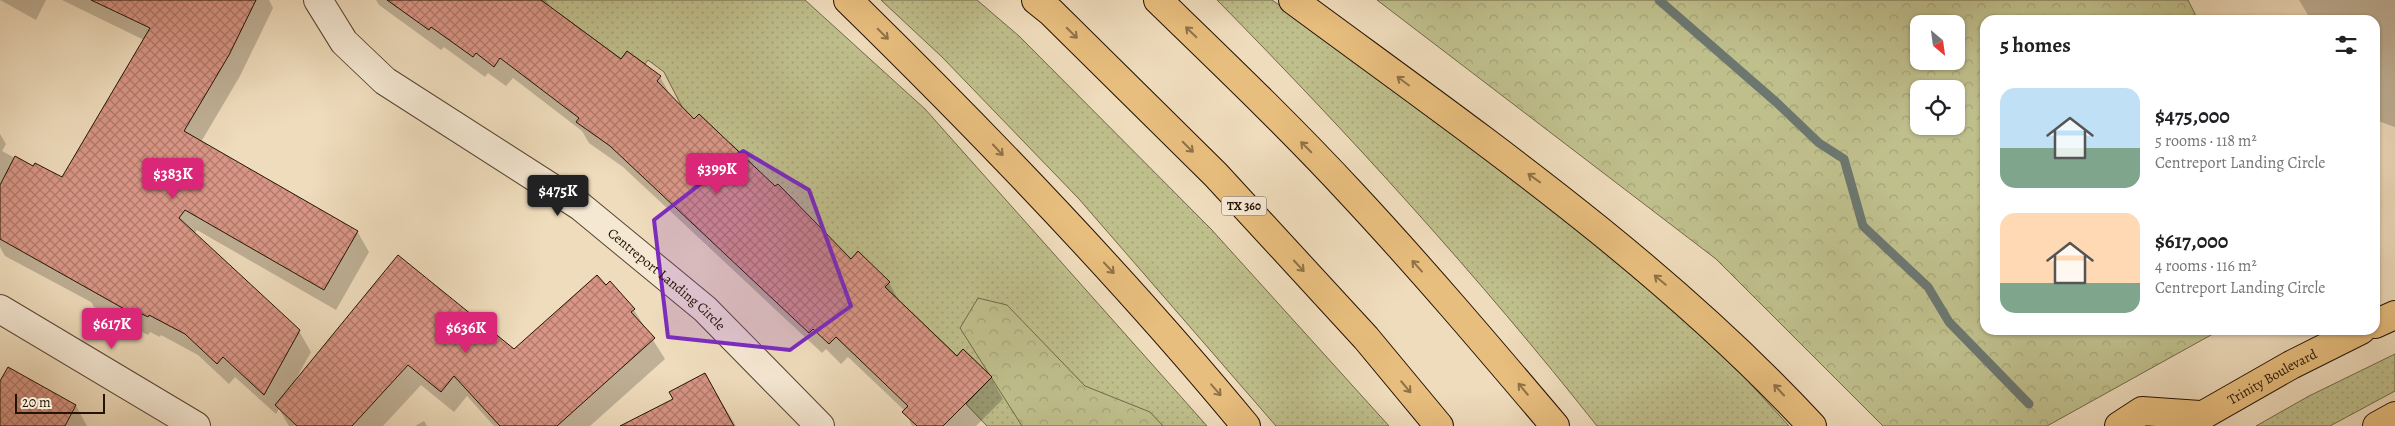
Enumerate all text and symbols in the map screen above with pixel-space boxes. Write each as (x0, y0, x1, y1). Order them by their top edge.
north arrow (1910, 15, 1965, 70)
map controls (1910, 15, 1965, 135)
one-way arrow (1185, 26, 1198, 38)
one-way arrow (1066, 27, 1078, 39)
one-way arrow (877, 28, 889, 40)
text: 5 homes (2000, 31, 2071, 59)
icon: filters (2332, 31, 2360, 59)
one-way arrow (1397, 76, 1410, 87)
button: locate (1910, 80, 1965, 135)
text: $475,000 (2155, 102, 2230, 130)
icon: home (2040, 108, 2100, 168)
text: 5 rooms · 118 m² (2155, 130, 2257, 152)
one-way arrow (1181, 141, 1194, 153)
one-way arrow (1300, 141, 1312, 154)
one-way arrow (992, 143, 1004, 156)
pin: $399K (682, 152, 752, 195)
text: Centreport Landing Circle (2155, 152, 2325, 174)
pin: $383K (138, 158, 208, 200)
text: $399K (697, 158, 737, 180)
text: $383K (153, 163, 193, 185)
one-way arrow (1527, 173, 1541, 183)
pin: $475K (523, 174, 593, 217)
text: $475K (538, 180, 578, 202)
road number: TX 360 (1222, 197, 1266, 216)
street label: Centreport Landing Circle (604, 224, 730, 335)
text: $617,000 (2155, 227, 2228, 255)
icon: home (2040, 233, 2100, 293)
text: 4 rooms · 116 m² (2155, 255, 2257, 277)
one-way arrow (1293, 259, 1305, 272)
one-way arrow (1411, 260, 1423, 273)
one-way arrow (1103, 261, 1115, 274)
one-way arrow (1654, 275, 1667, 286)
text: Centreport Landing Circle (2155, 277, 2325, 299)
pin: $617K (77, 308, 147, 350)
pin: $636K (431, 312, 501, 354)
text: $617K (93, 313, 131, 335)
text: $636K (446, 317, 486, 339)
street label: Trinity Boulevard (2224, 344, 2321, 409)
one-way arrow (1401, 381, 1412, 394)
one-way arrow (1210, 383, 1221, 396)
one-way arrow (1518, 383, 1529, 396)
one-way arrow (1773, 384, 1785, 397)
scale bar (15, 391, 105, 414)
text: 20 m (22, 393, 51, 412)

